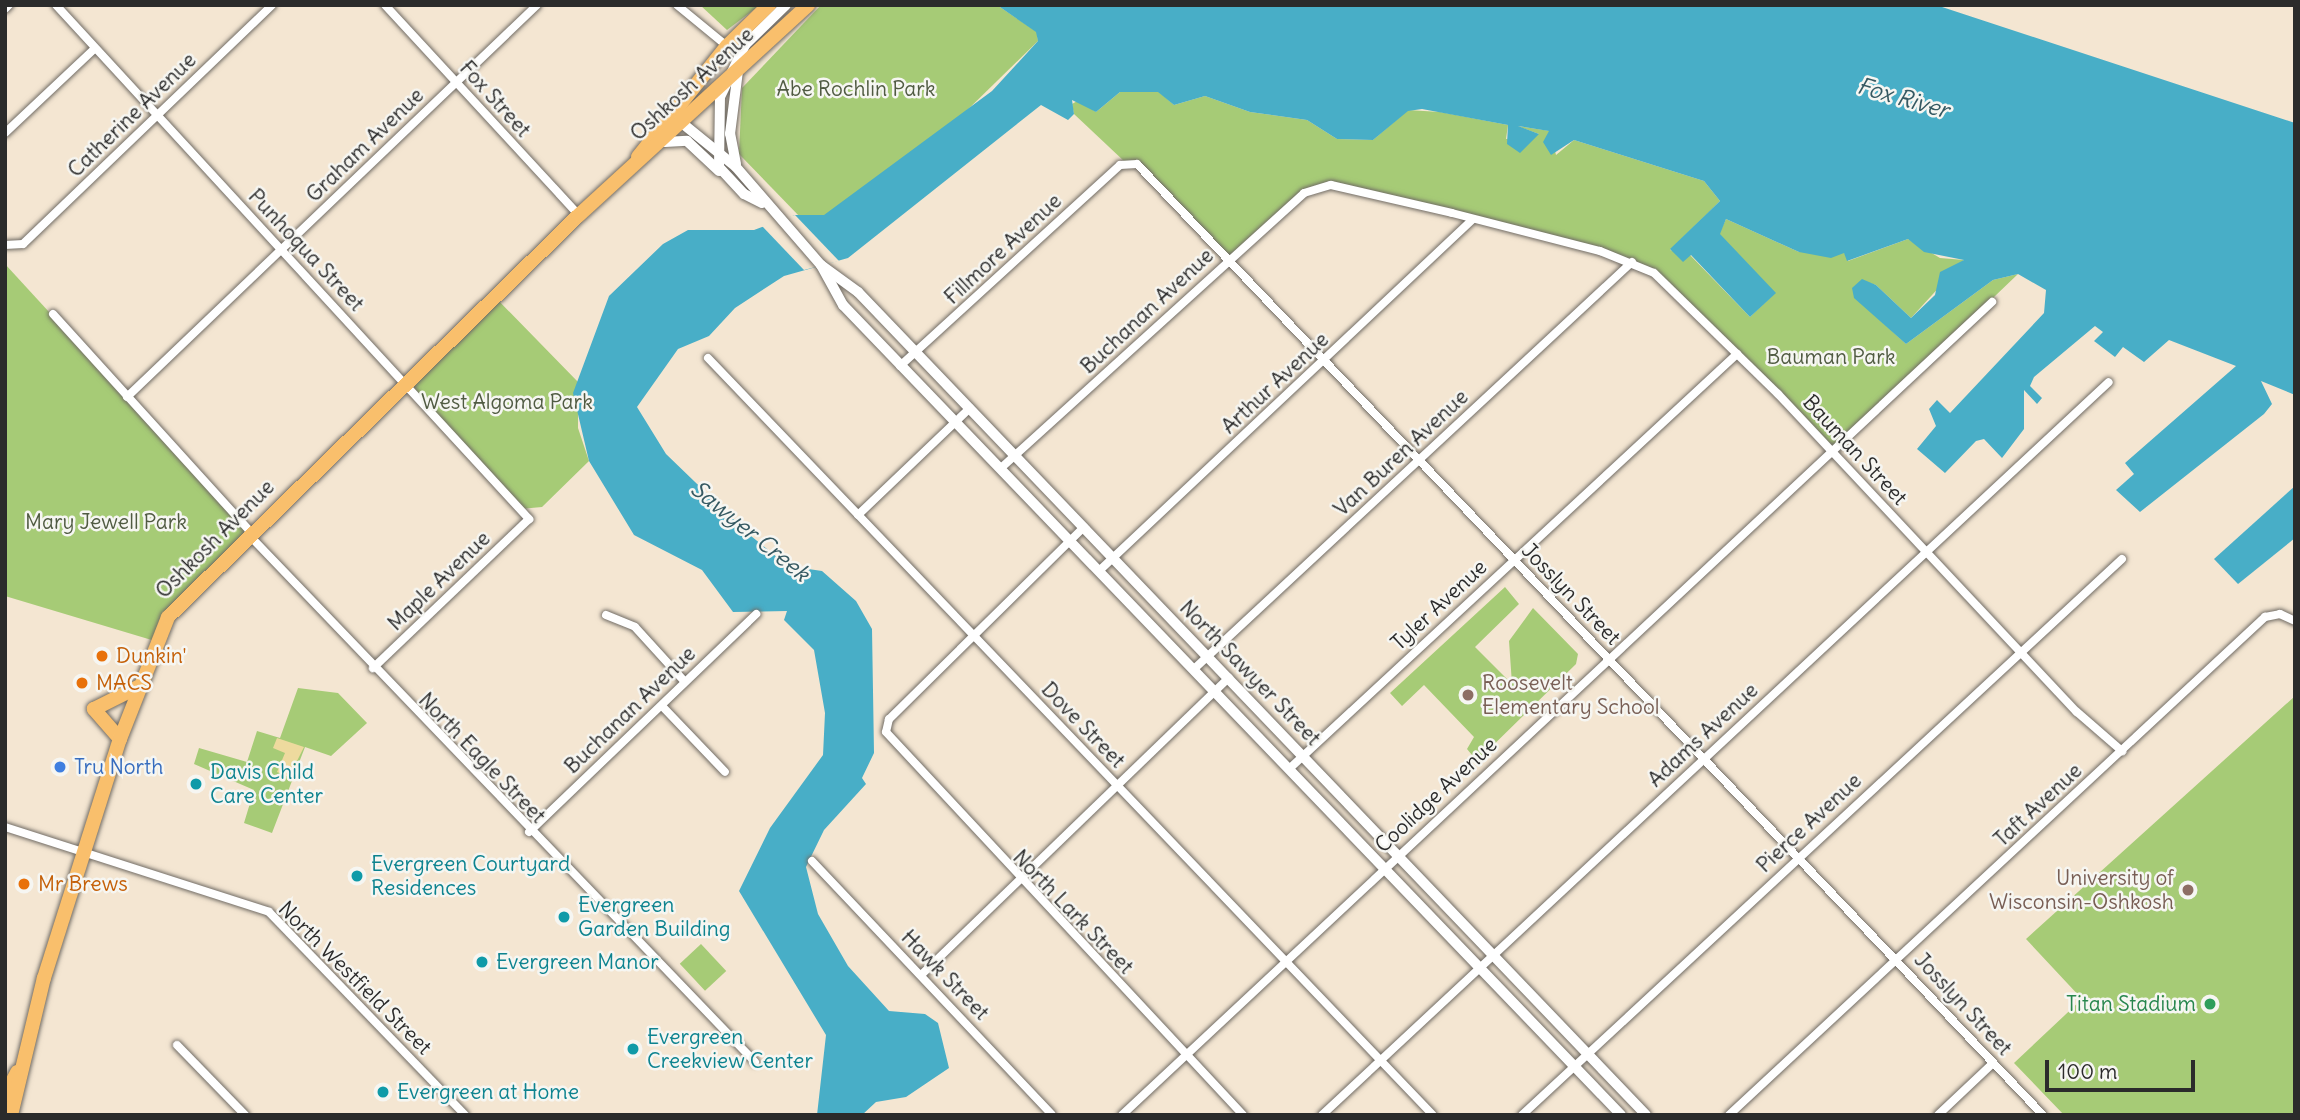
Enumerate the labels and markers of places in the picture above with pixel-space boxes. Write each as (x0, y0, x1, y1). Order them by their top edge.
place label: Dunkin' (116, 643, 187, 669)
marker: Dunkin' (94, 648, 110, 664)
place label: MACS (96, 670, 152, 696)
place label: Roosevelt Elementary School (1482, 670, 1659, 720)
marker: MACS (74, 675, 90, 691)
marker: Roosevelt Elementary School (1460, 687, 1476, 703)
place label: Tru North (74, 754, 163, 780)
marker: Tru North (52, 759, 68, 775)
place label: Davis Child Care Center (210, 759, 323, 809)
marker: Davis Child Care Center (188, 776, 204, 792)
place label: Evergreen Courtyard Residences (371, 851, 570, 901)
place label: University of Wisconsin-Oshkosh (1989, 865, 2174, 915)
marker: Evergreen Courtyard Residences (349, 868, 365, 884)
place label: Mr Brews (38, 871, 128, 897)
marker: Mr Brews (16, 876, 32, 892)
marker: University of Wisconsin-Oshkosh (2180, 882, 2196, 898)
place label: Evergreen Garden Building (578, 892, 731, 942)
marker: Evergreen Garden Building (556, 909, 572, 925)
place label: Evergreen Manor (496, 949, 659, 975)
marker: Evergreen Manor (474, 954, 490, 970)
place label: Titan Stadium (2066, 991, 2196, 1017)
marker: Titan Stadium (2202, 996, 2218, 1012)
place label: Evergreen Creekview Center (647, 1024, 813, 1074)
marker: Evergreen Creekview Center (625, 1041, 641, 1057)
place label: Evergreen at Home (397, 1079, 579, 1105)
marker: Evergreen at Home (375, 1084, 391, 1100)

